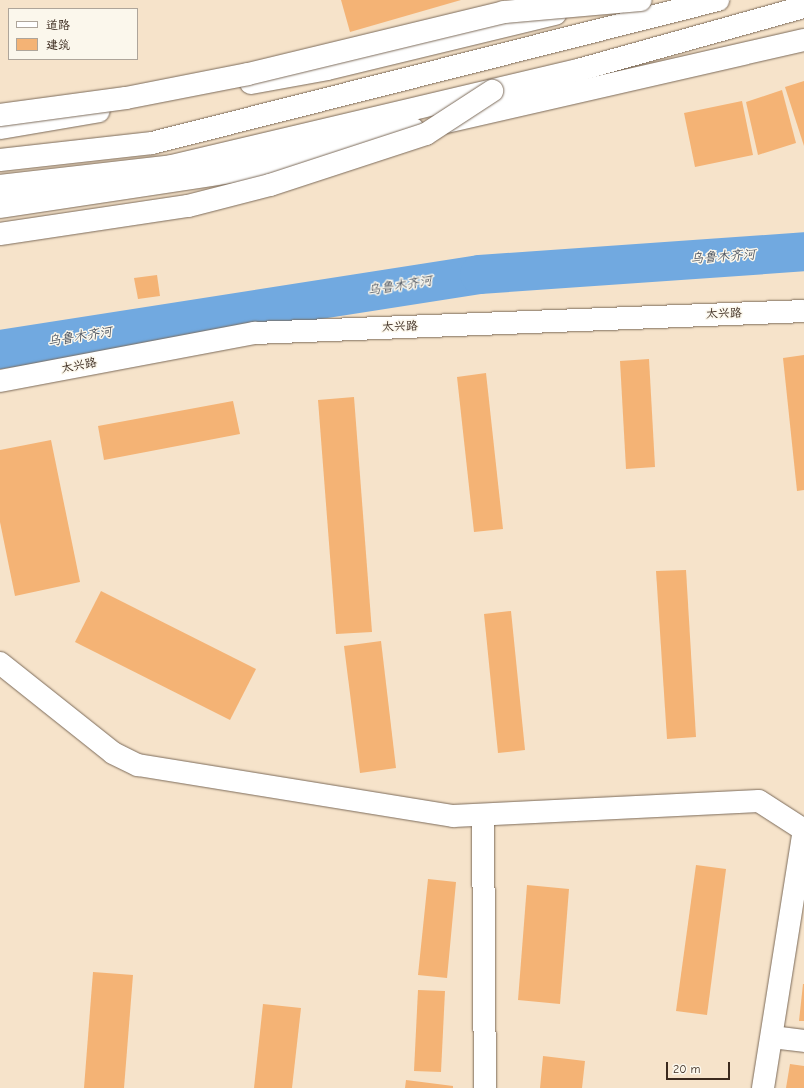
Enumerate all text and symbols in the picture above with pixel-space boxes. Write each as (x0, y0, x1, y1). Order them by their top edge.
legend (8, 8, 138, 60)
text: 道路 (46, 18, 70, 32)
text: 建筑 (46, 38, 70, 52)
water label: 乌鲁木齐河 (690, 247, 756, 267)
water label: 乌鲁木齐河 (367, 273, 433, 299)
street label: 太兴路 (706, 306, 742, 322)
street label: 太兴路 (382, 319, 418, 335)
water label: 乌鲁木齐河 (47, 324, 113, 350)
street label: 太兴路 (60, 355, 98, 377)
scale bar (668, 1054, 732, 1080)
text: 20 m (673, 1062, 701, 1076)

